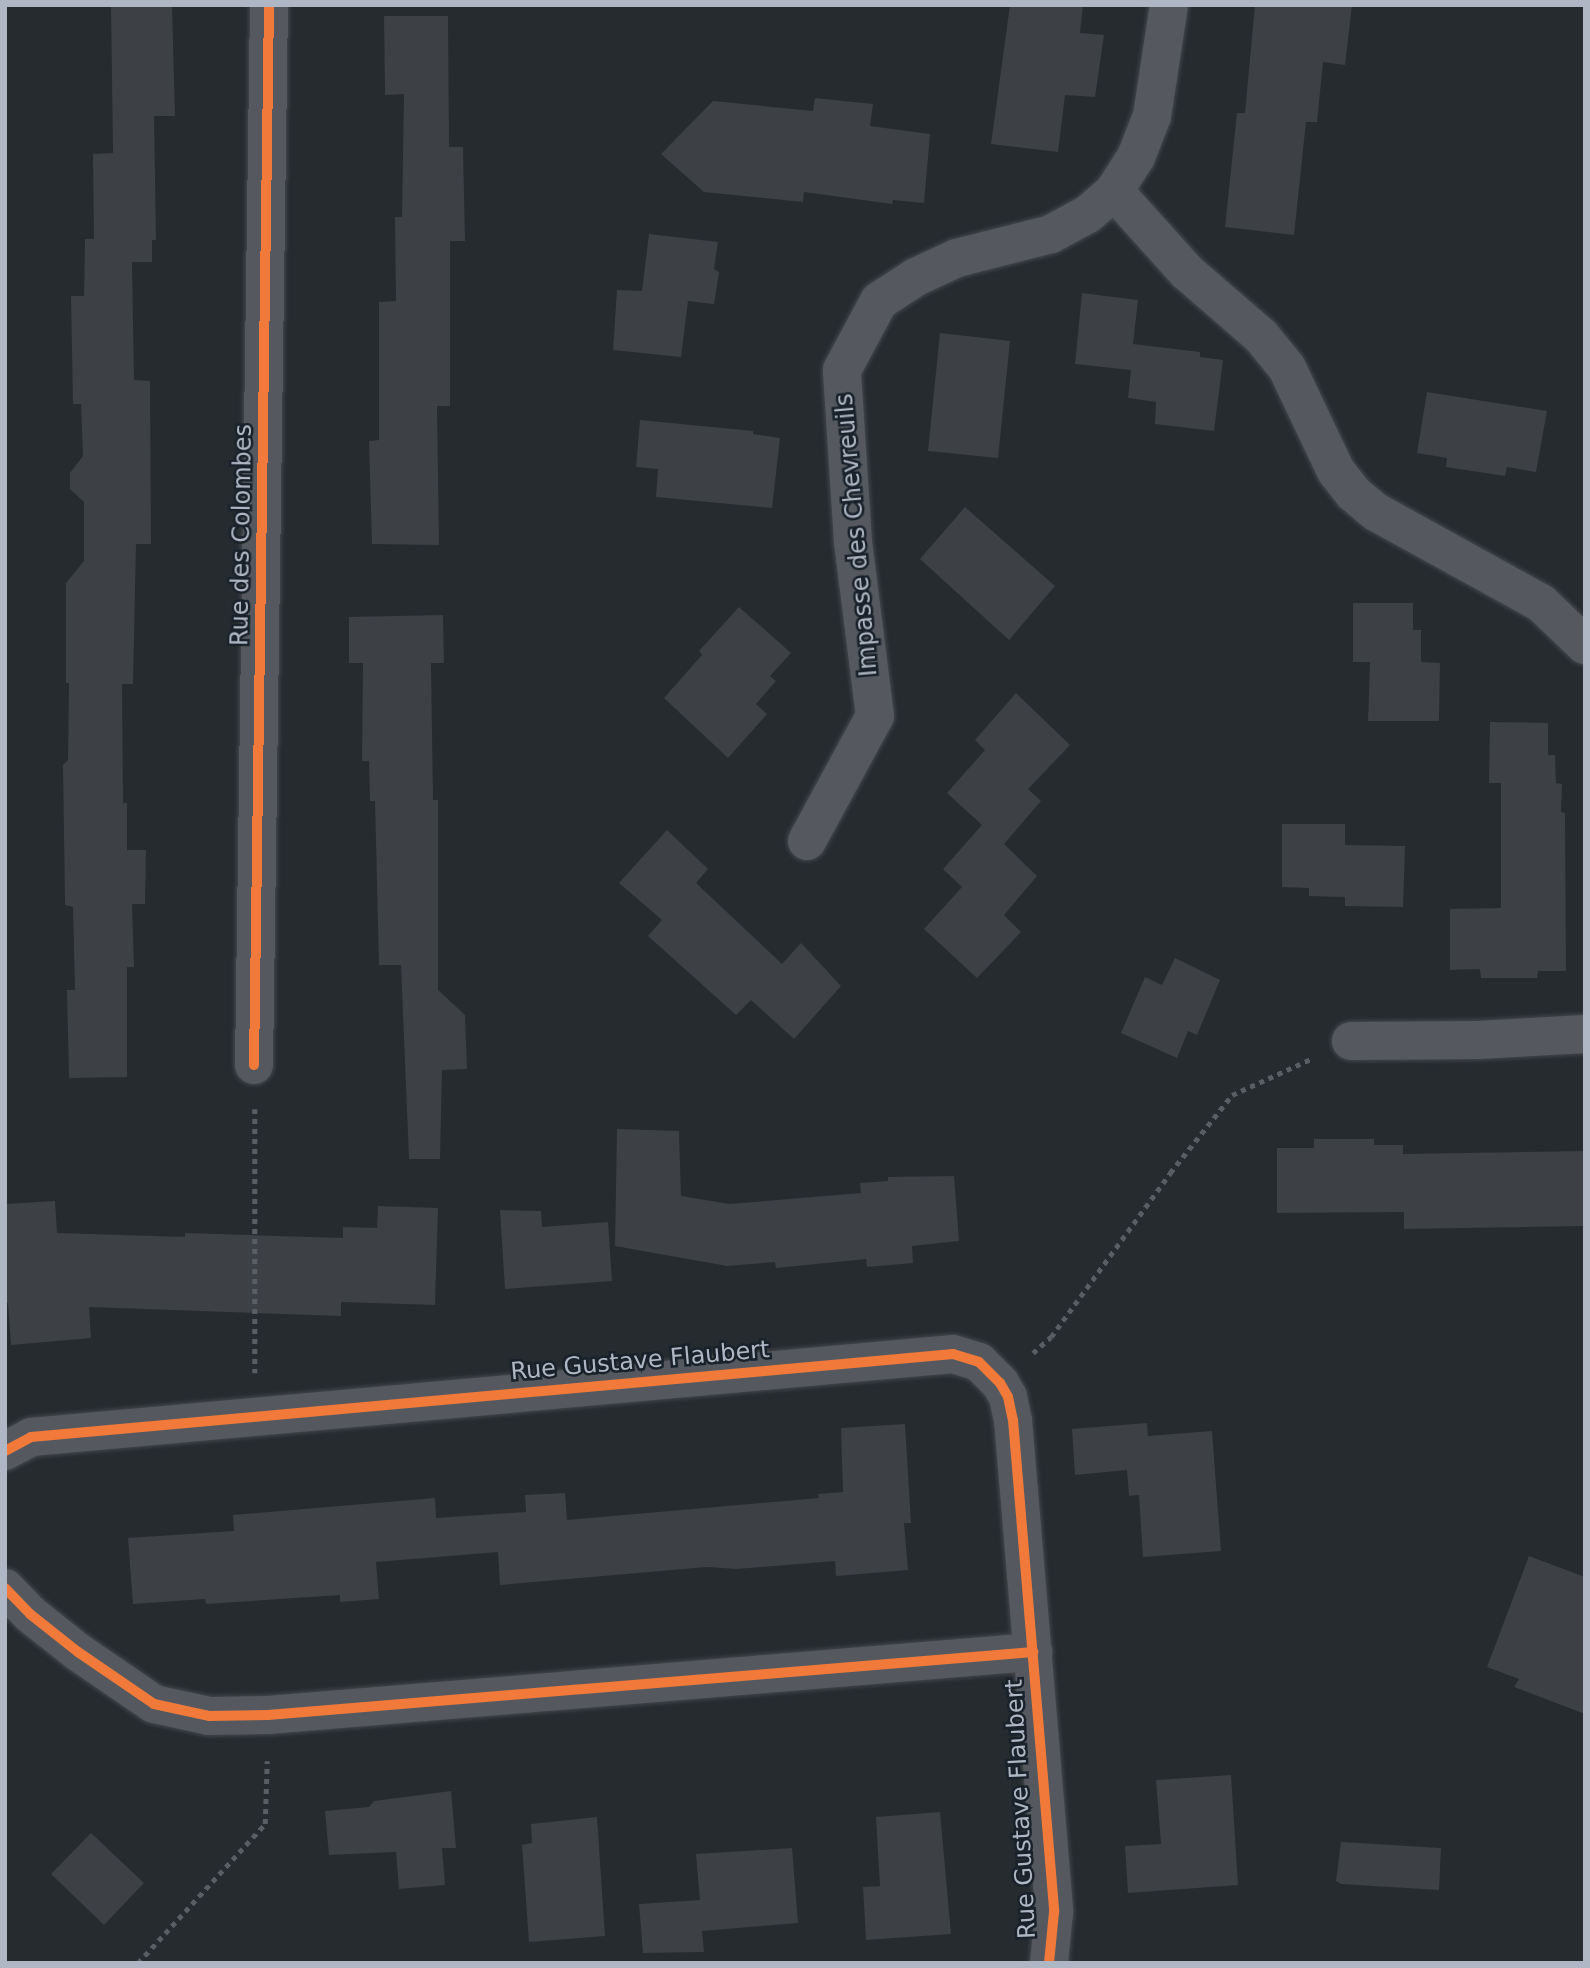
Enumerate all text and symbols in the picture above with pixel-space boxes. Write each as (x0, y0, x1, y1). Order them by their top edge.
street label: Impasse des Chevreuils (830, 392, 884, 678)
street label: Rue des Colombes (226, 424, 258, 646)
street label: Rue Gustave Flaubert (509, 1335, 771, 1387)
street label: Rue Gustave Flaubert (1000, 1678, 1042, 1940)

